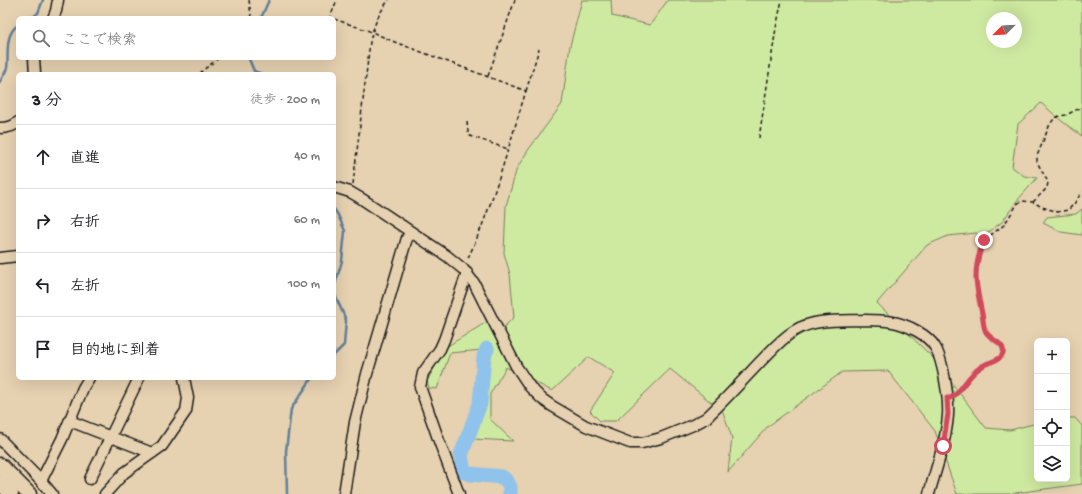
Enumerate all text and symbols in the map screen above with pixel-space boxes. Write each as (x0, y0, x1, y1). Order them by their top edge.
north arrow (986, 12, 1022, 48)
search box (16, 16, 336, 60)
icon: search (30, 27, 52, 49)
text: ここで検索 (62, 32, 137, 50)
text: 3 分 (32, 92, 62, 112)
text: 徒歩 · 200 m (250, 93, 320, 108)
icon: ahead (32, 146, 54, 168)
text: 40 m (294, 149, 320, 164)
text: 直進 (70, 150, 100, 168)
icon: right (32, 210, 54, 232)
text: 60 m (294, 213, 320, 228)
text: 右折 (70, 214, 100, 232)
route end (975, 231, 993, 249)
icon: left (32, 274, 54, 296)
text: 100 m (288, 277, 320, 292)
text: 左折 (70, 278, 100, 296)
icon: arrive (32, 338, 54, 360)
map controls (1034, 338, 1070, 482)
button: + (1034, 338, 1070, 374)
text: 目的地に到着 (70, 342, 160, 360)
button: − (1034, 374, 1070, 410)
button: locate (1034, 410, 1070, 446)
route start (934, 437, 952, 455)
button: layers (1034, 446, 1070, 482)

